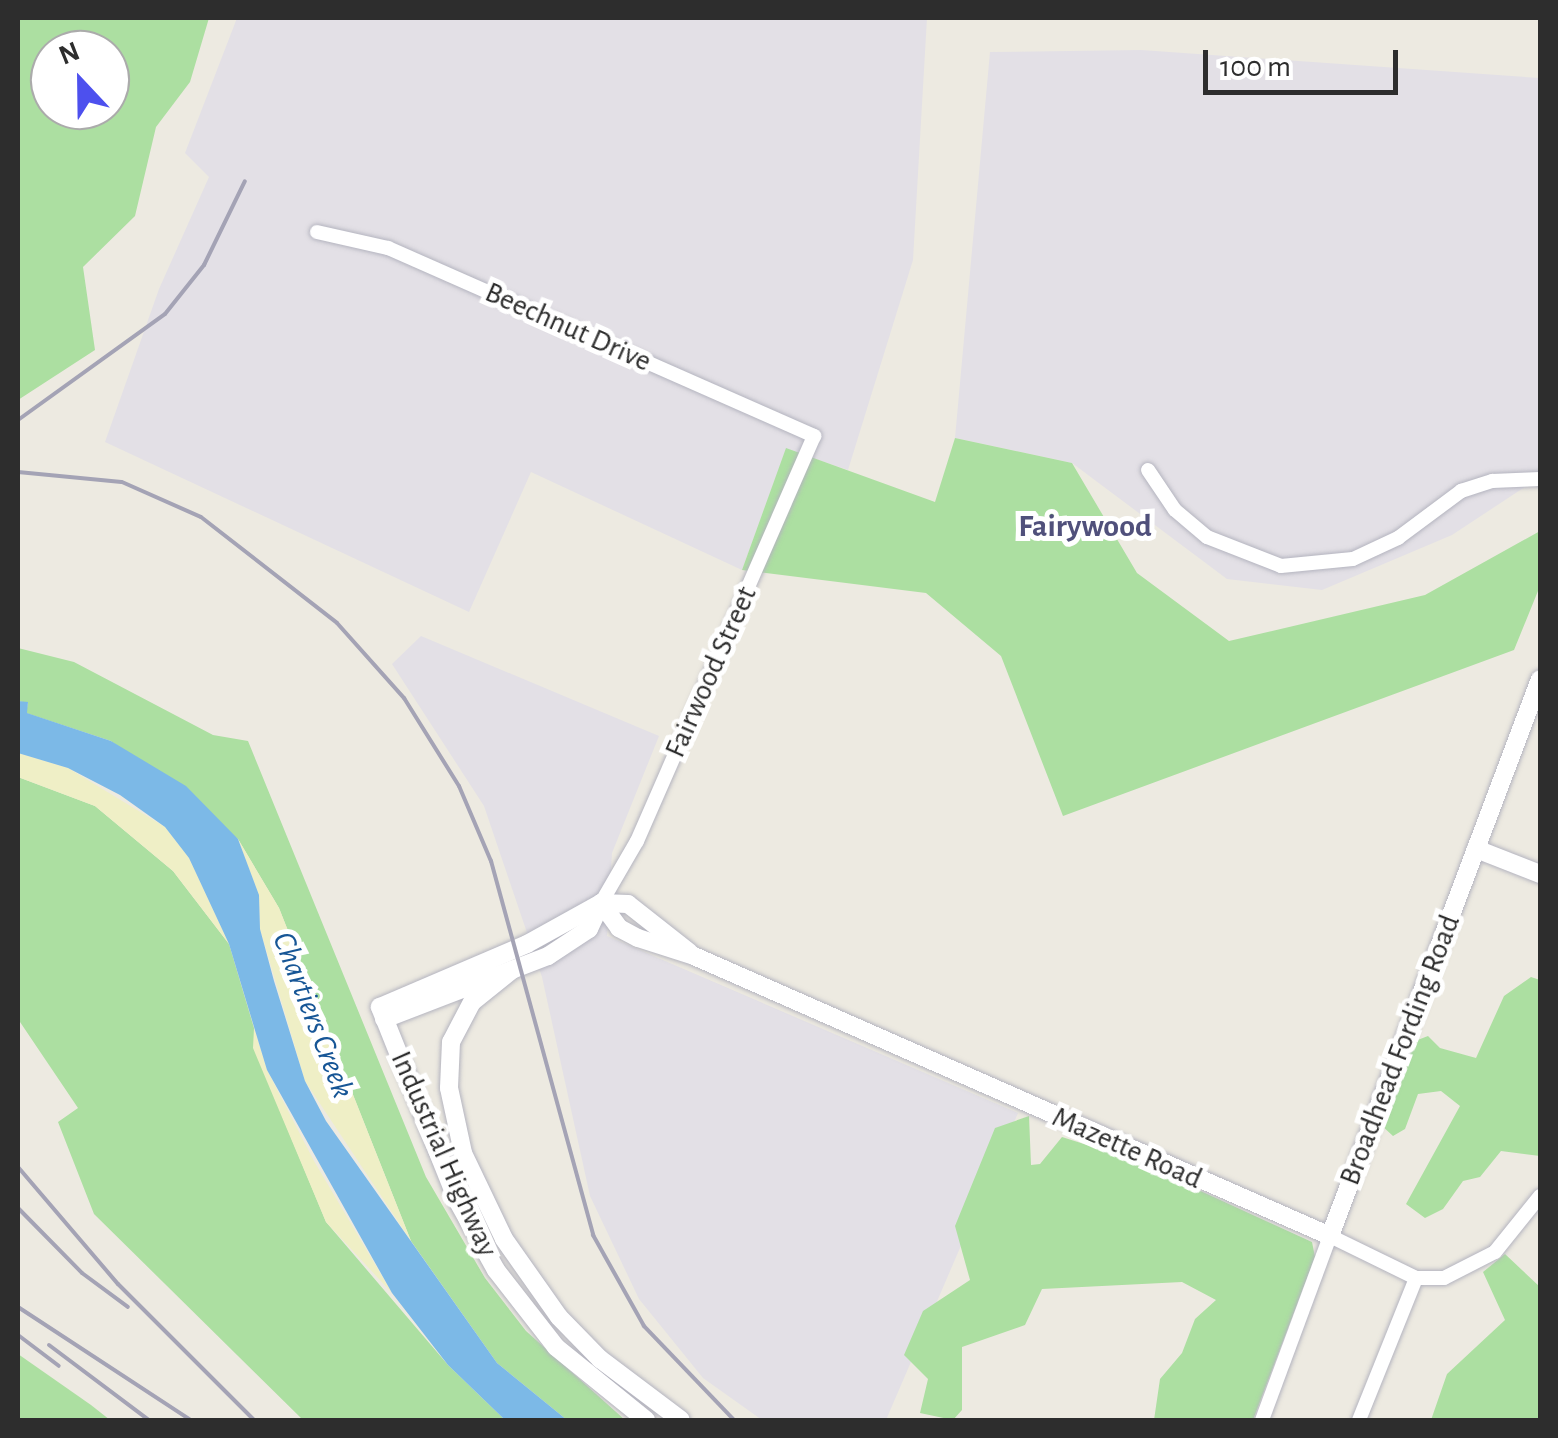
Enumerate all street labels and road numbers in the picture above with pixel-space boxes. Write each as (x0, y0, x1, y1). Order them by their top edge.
street label: Beechnut Drive (479, 274, 657, 380)
street label: Fairwood Street (657, 581, 765, 763)
street label: Broadhead Fording Road (1332, 910, 1468, 1190)
street label: Industrial Highway (383, 1046, 505, 1262)
street label: Mazette Road (1047, 1099, 1207, 1197)

